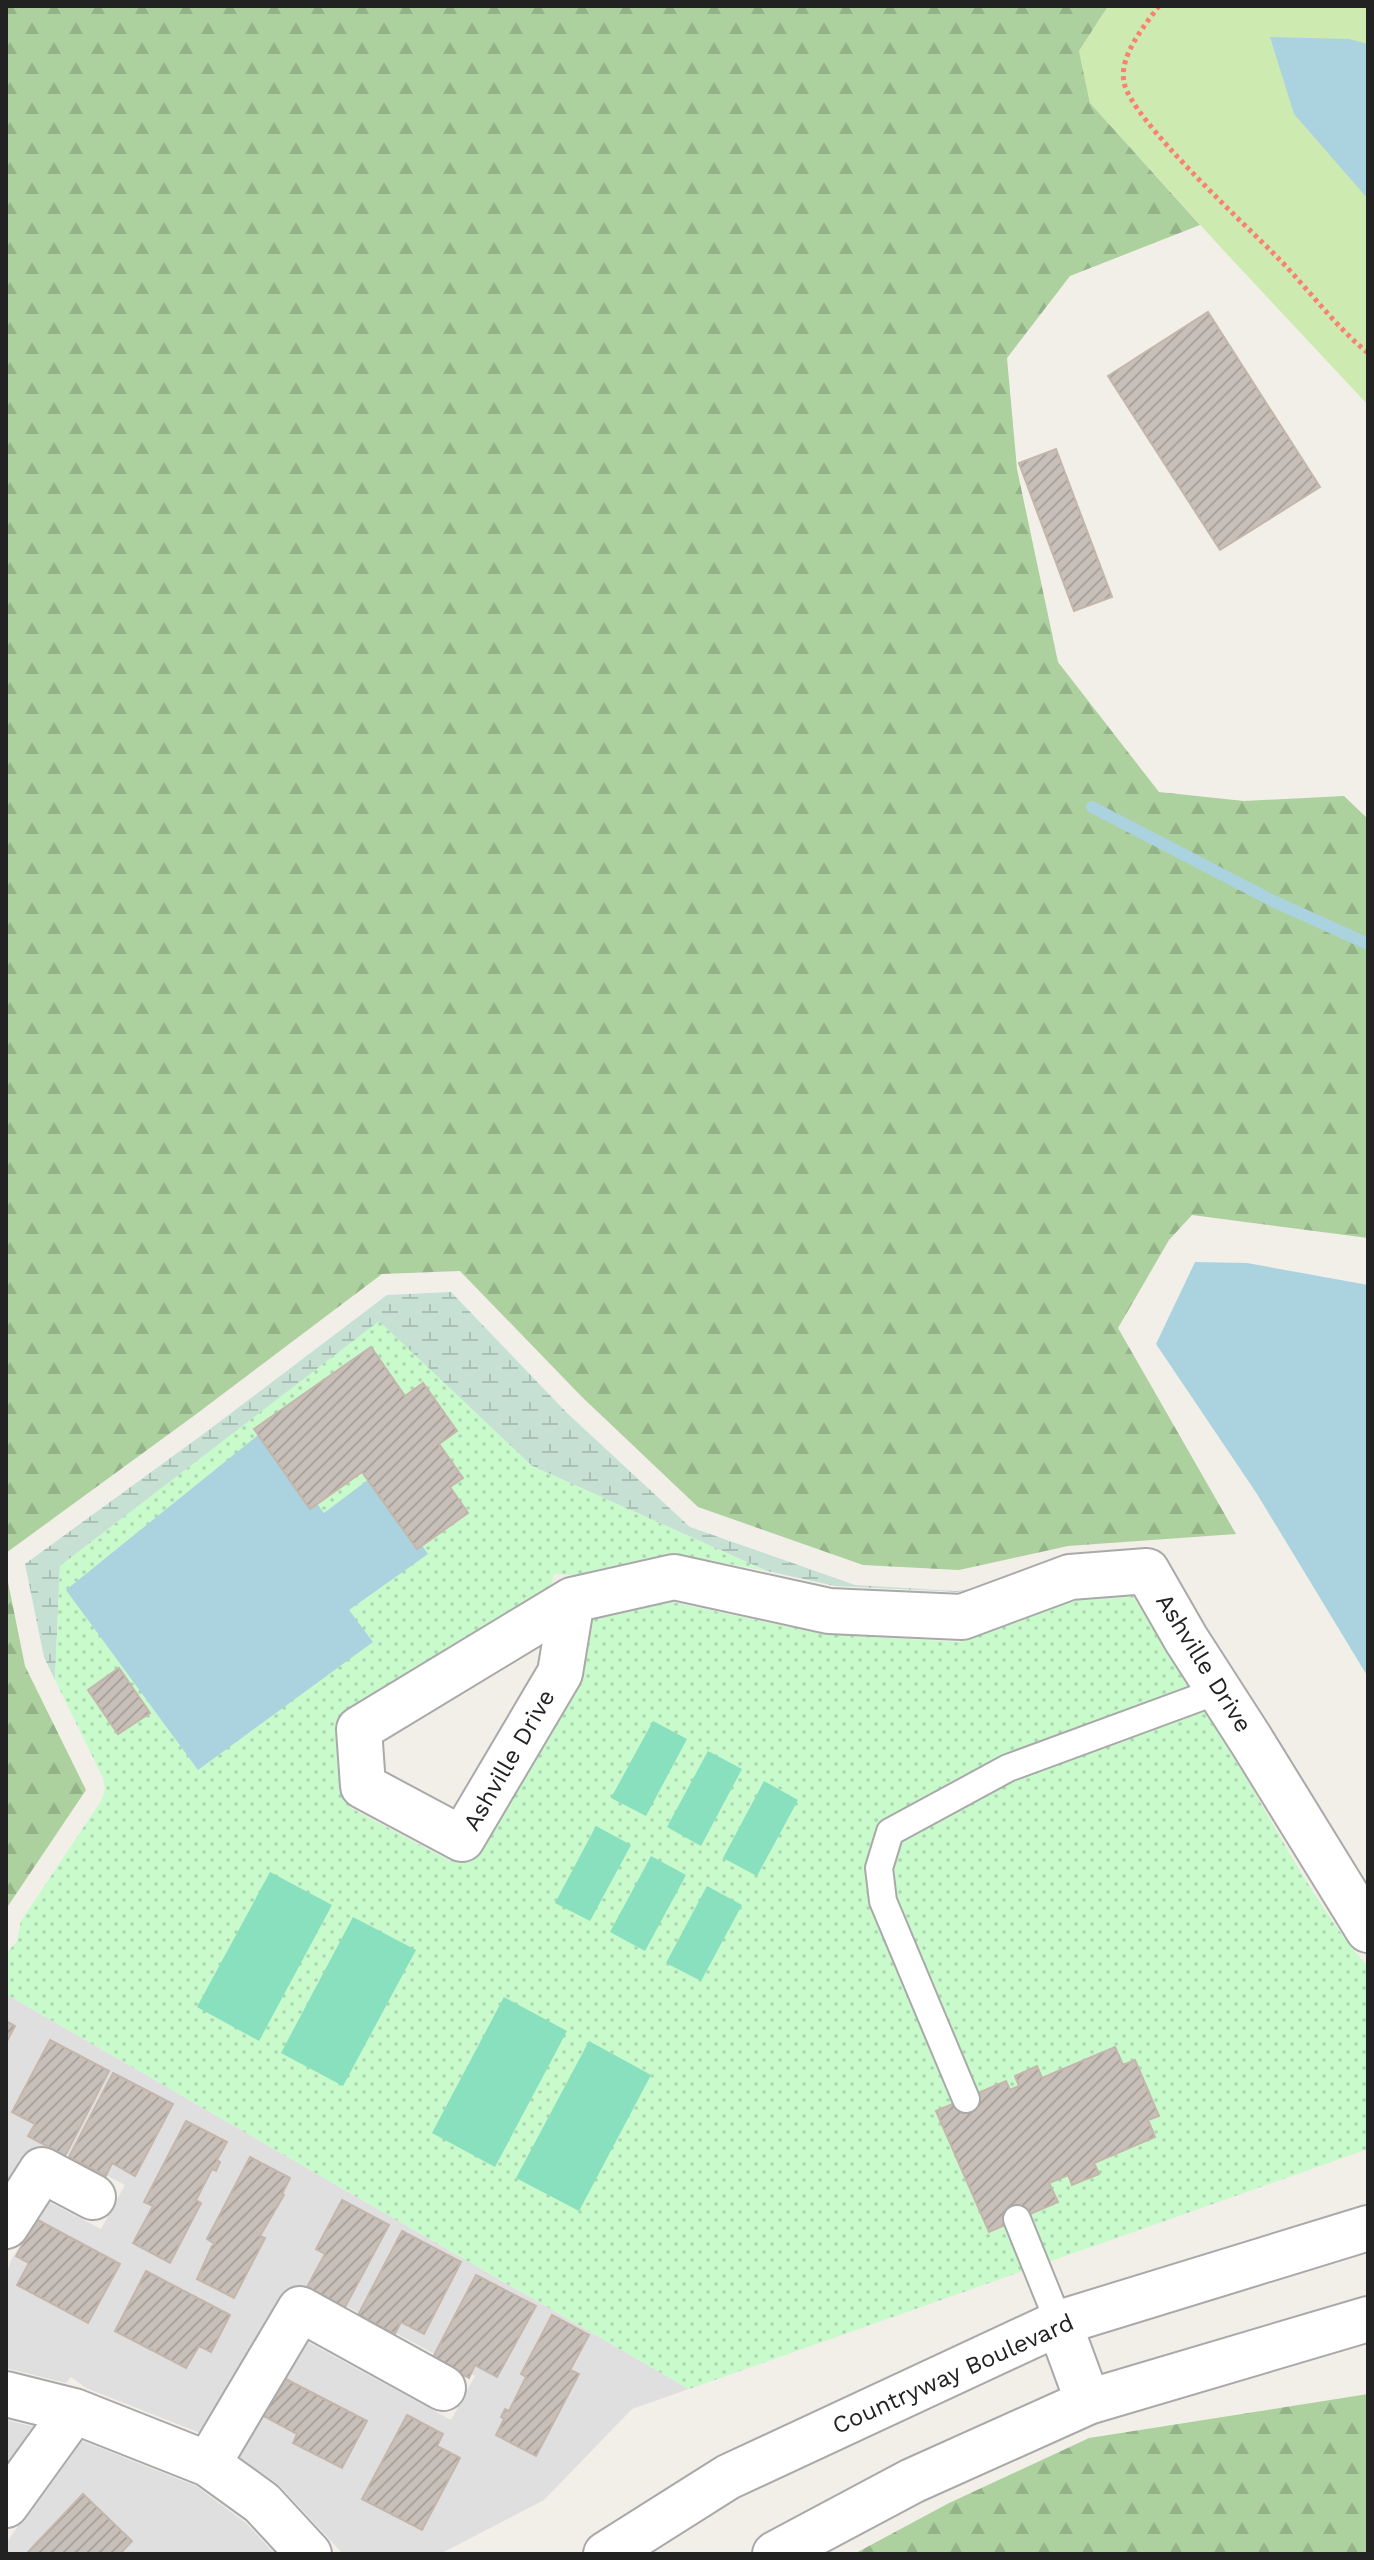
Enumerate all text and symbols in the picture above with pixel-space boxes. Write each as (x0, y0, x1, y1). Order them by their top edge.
street label: Ashville Drive (1150, 1589, 1258, 1737)
street label: Ashville Drive (457, 1685, 561, 1835)
street label: Countryway Boulevard (828, 2308, 1078, 2440)

